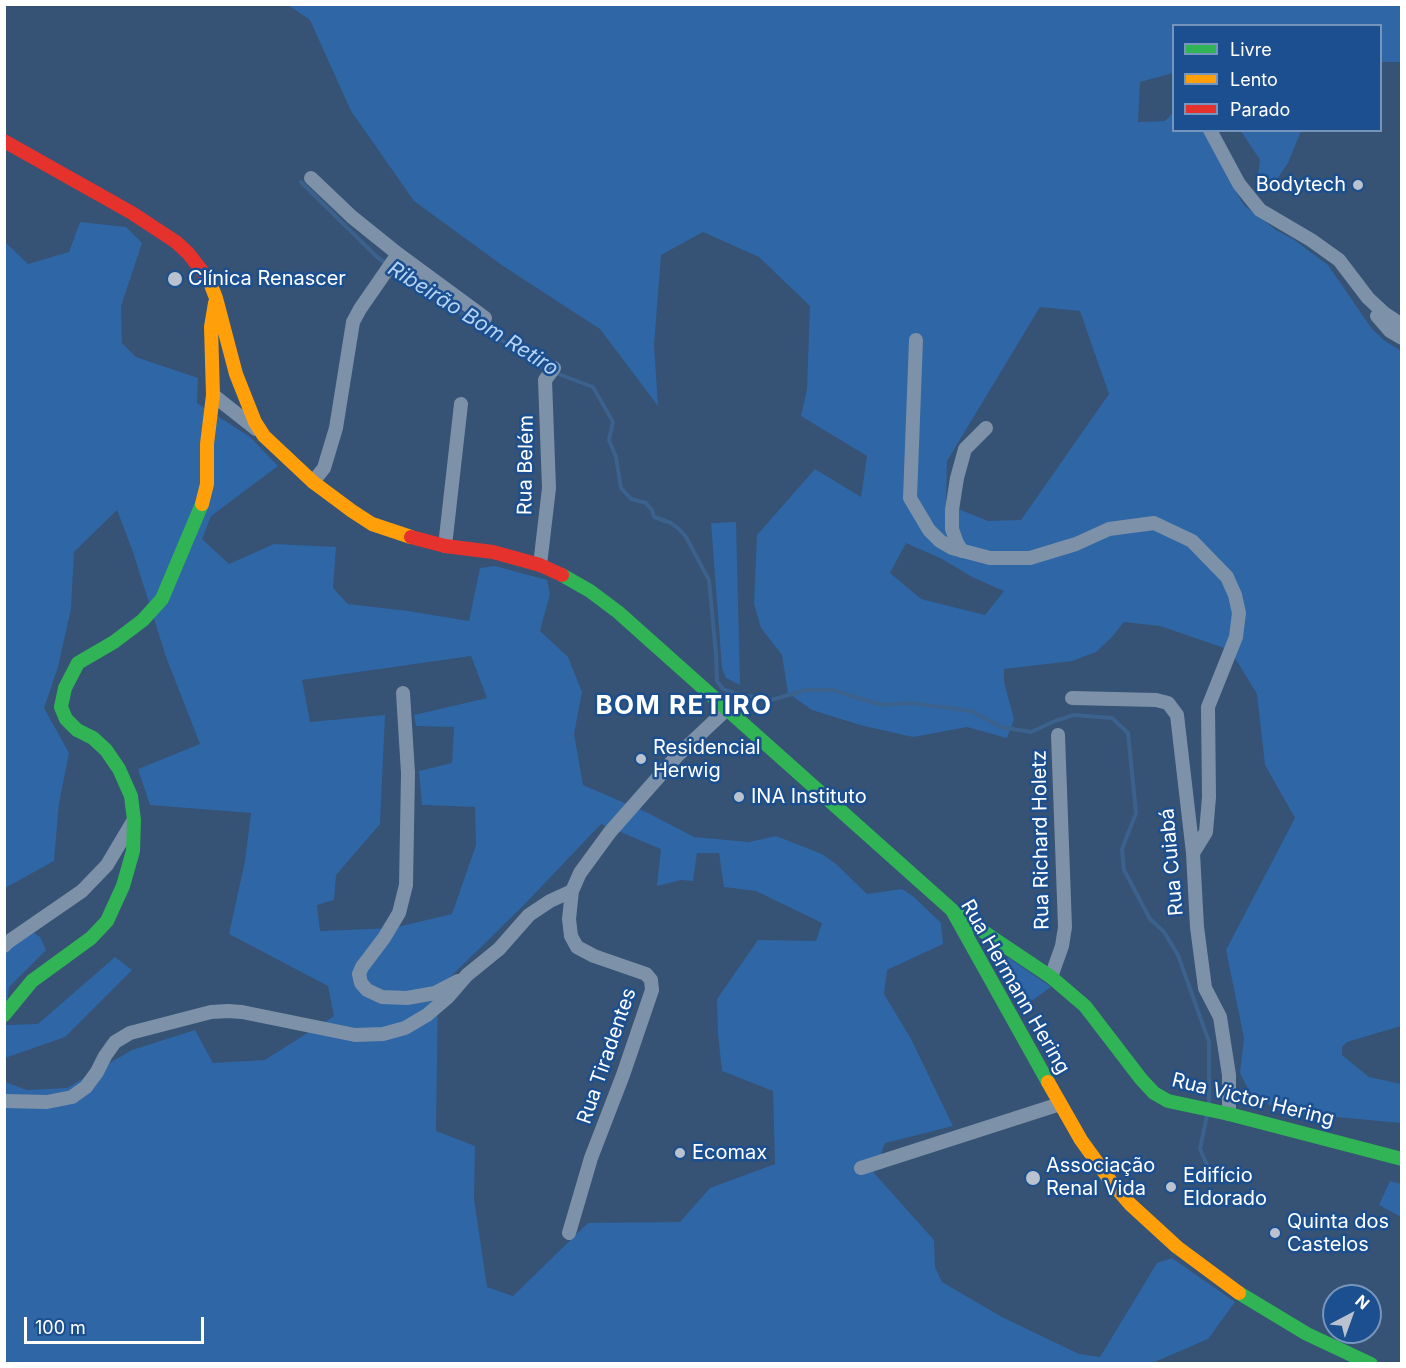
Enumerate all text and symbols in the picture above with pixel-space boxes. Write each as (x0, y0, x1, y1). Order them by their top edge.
legend (1172, 24, 1382, 132)
text: Livre (1230, 39, 1272, 60)
text: Lento (1230, 69, 1278, 90)
text: Parado (1230, 99, 1290, 120)
place label: Bodytech (1256, 173, 1346, 197)
marker: Bodytech (1351, 178, 1365, 192)
water label: Ribeirão Bom Retiro (383, 256, 563, 382)
place label: Clínica Renascer (188, 267, 346, 291)
marker: Clínica Renascer (166, 270, 184, 288)
street label: Rua Belém (513, 415, 539, 515)
district label: BOM RETIRO (595, 690, 773, 722)
place label: Residencial Herwig (653, 736, 761, 783)
street label: Rua Richard Holetz (1027, 750, 1055, 930)
marker: Residencial Herwig (634, 752, 648, 766)
place label: INA Instituto (751, 785, 867, 809)
marker: INA Instituto (732, 790, 746, 804)
street label: Rua Cuiabá (1155, 807, 1189, 917)
street label: Rua Hermann Hering (955, 896, 1075, 1078)
street label: Rua Tiradentes (572, 985, 642, 1127)
street label: Rua Victor Hering (1169, 1068, 1337, 1132)
place label: Ecomax (692, 1141, 767, 1165)
marker: Ecomax (673, 1146, 687, 1160)
place label: Associação Renal Vida (1046, 1154, 1155, 1201)
place label: Edifício Eldorado (1183, 1164, 1267, 1211)
marker: Associação Renal Vida (1024, 1169, 1042, 1187)
marker: Edifício Eldorado (1164, 1180, 1178, 1194)
place label: Quinta dos Castelos (1287, 1210, 1389, 1257)
marker: Quinta dos Castelos (1268, 1226, 1282, 1240)
north arrow (1322, 1284, 1382, 1344)
text: N (1351, 1290, 1374, 1313)
scale bar (27, 1305, 207, 1343)
text: 100 m (35, 1317, 86, 1338)

